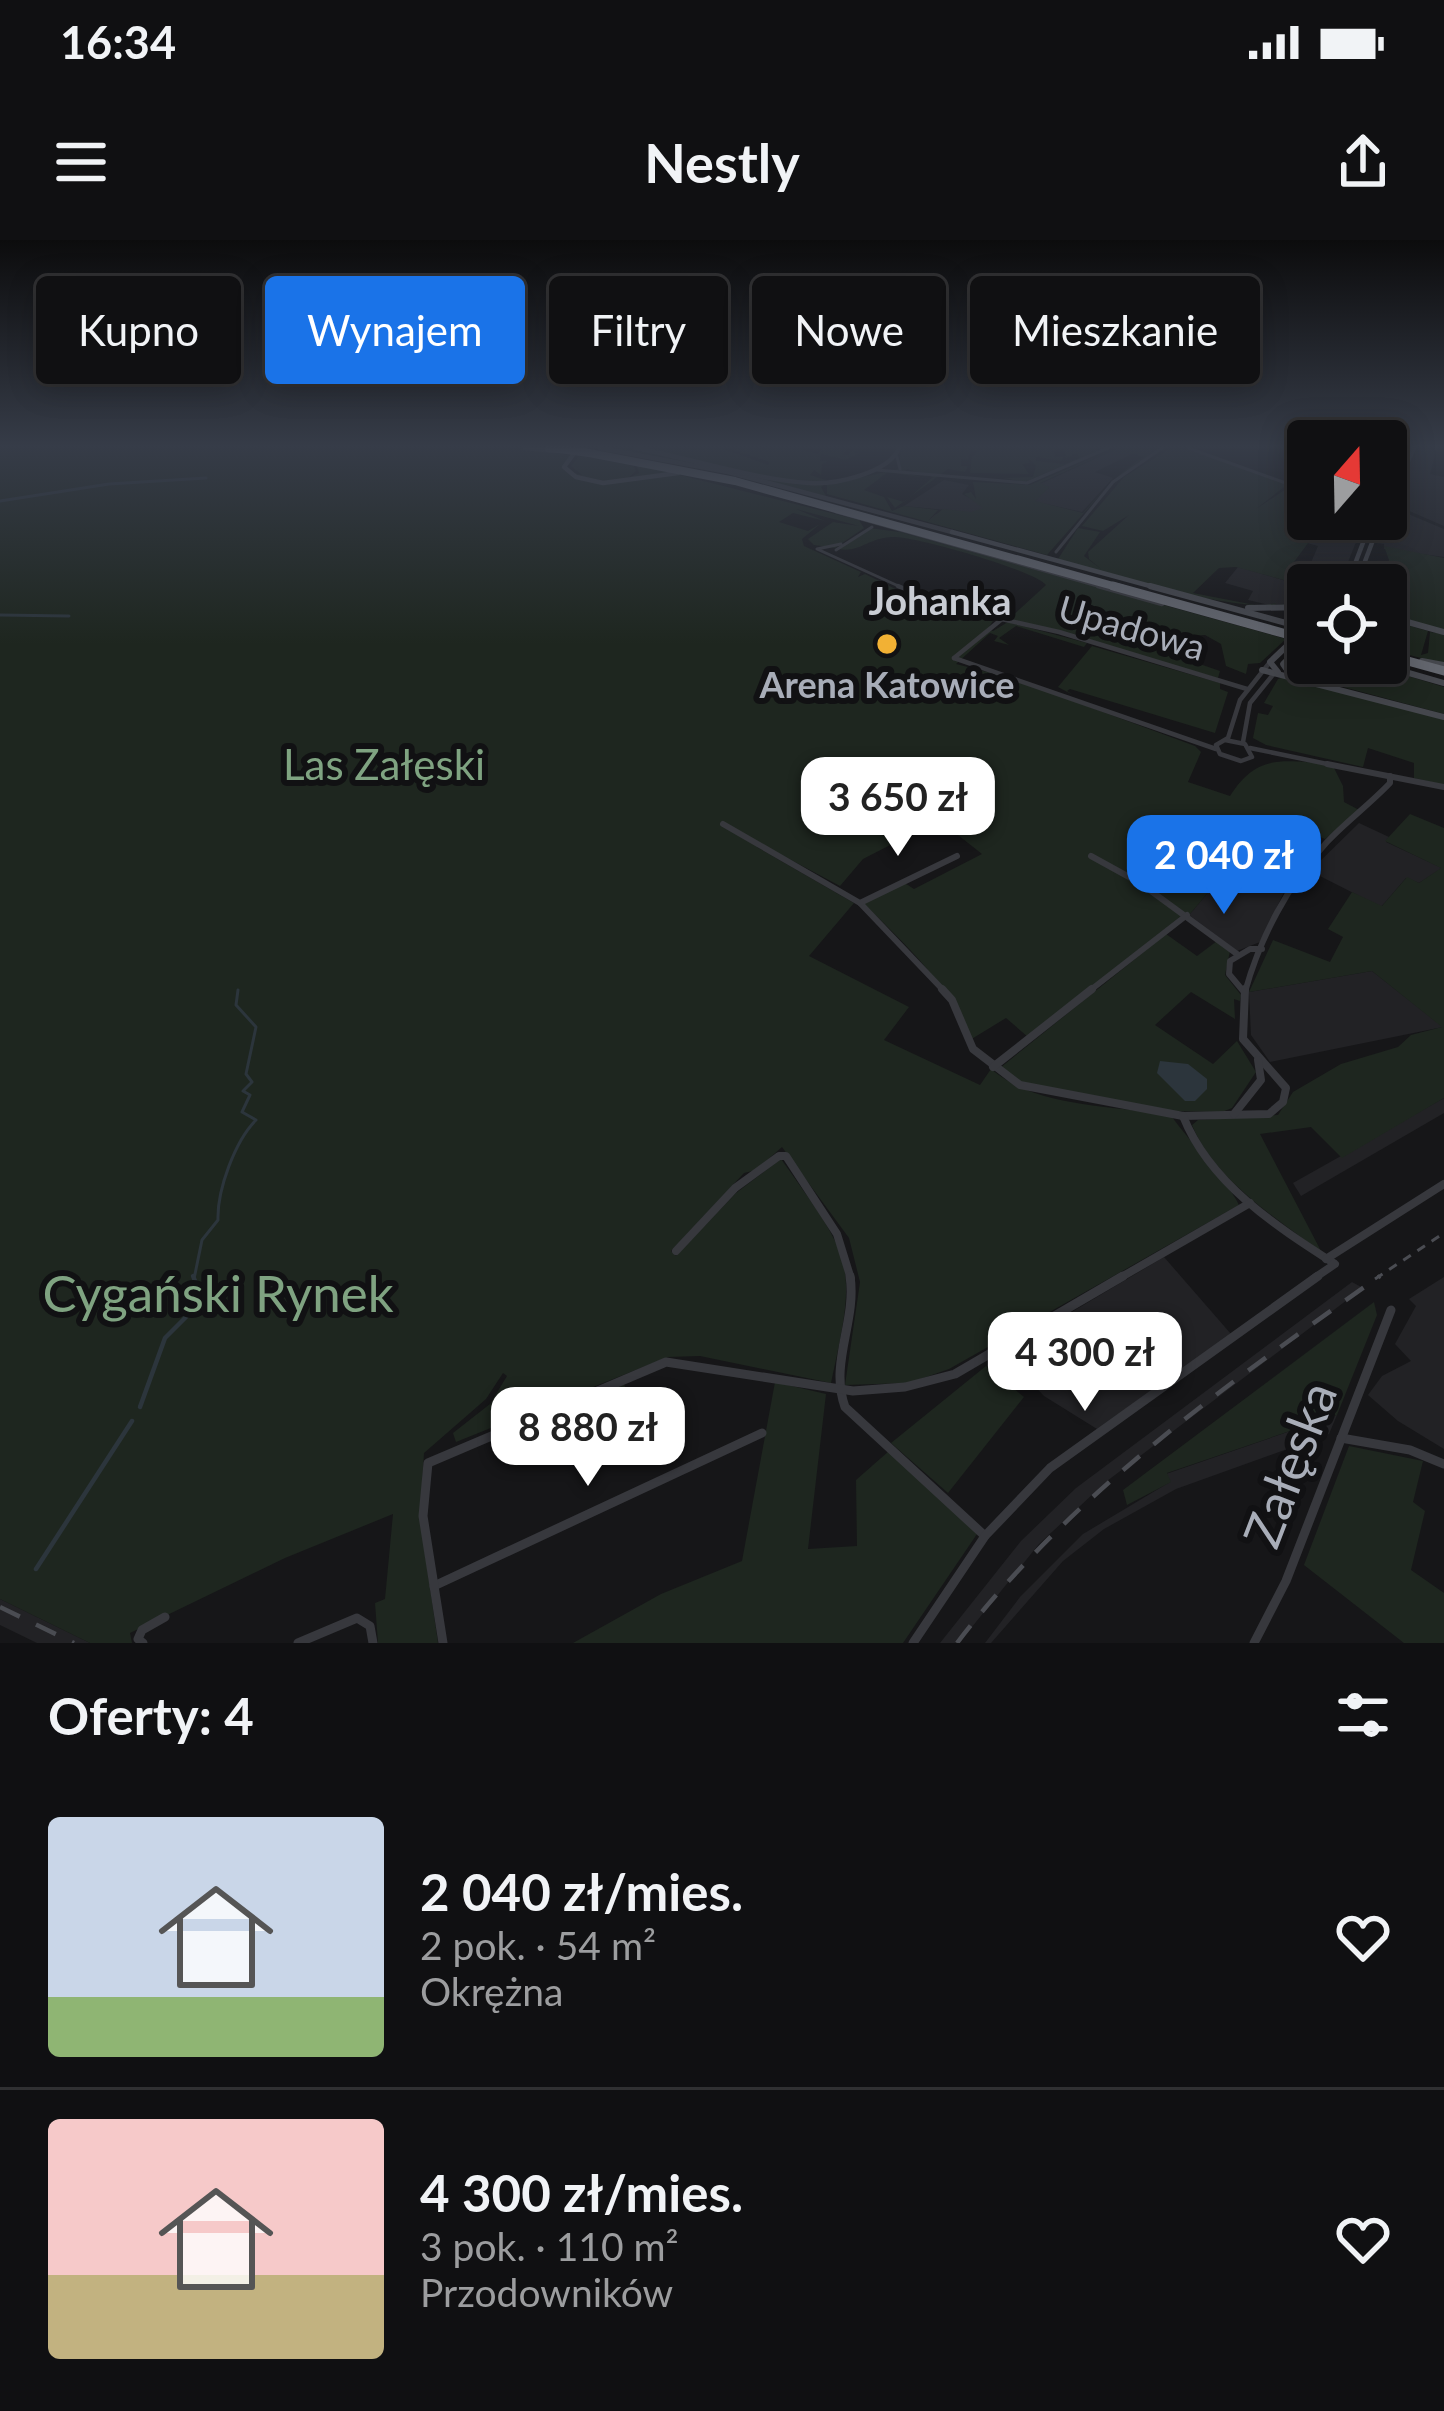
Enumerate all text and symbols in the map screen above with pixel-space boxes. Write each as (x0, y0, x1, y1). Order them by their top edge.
text: 16:34 (60, 15, 176, 69)
icon: menu (48, 129, 114, 195)
icon: share (1330, 129, 1396, 195)
text: Nestly (644, 130, 800, 195)
chip: Kupno (36, 276, 241, 384)
chip: Wynajem (265, 276, 525, 384)
chip: Filtry (549, 276, 728, 384)
chip: Nowe (752, 276, 946, 384)
chip: Mieszkanie (970, 276, 1260, 384)
north arrow (1287, 420, 1407, 540)
map controls (1287, 420, 1407, 684)
button: locate (1287, 564, 1407, 684)
district label: Johanka (869, 577, 1011, 623)
street label: Upadowa (1054, 585, 1210, 669)
marker: Arena Katowice (874, 631, 900, 657)
place label: Arena Katowice (759, 662, 1014, 706)
park label: Las Załęski (283, 739, 485, 789)
pin: 3 650 zł (774, 757, 1022, 859)
text: 3 650 zł (828, 773, 968, 819)
pin: 2 040 zł (1100, 815, 1348, 917)
text: 2 040 zł (1154, 831, 1294, 877)
park label: Cygański Rynek (42, 1262, 394, 1323)
pin: 4 300 zł (961, 1312, 1209, 1414)
text: 4 300 zł (1015, 1328, 1155, 1374)
street label: Załęska (1230, 1373, 1348, 1555)
pin: 8 880 zł (464, 1387, 712, 1489)
text: 8 880 zł (518, 1403, 658, 1449)
icon: filters (1330, 1682, 1396, 1748)
text: Oferty: 4 (48, 1685, 254, 1746)
text: 2 040 zł/mies. (420, 1861, 743, 1922)
icon: home (144, 1865, 288, 2009)
icon: heart (1330, 1904, 1396, 1970)
text: 2 pok. · 54 m² (420, 1922, 656, 1968)
text: Okrężna (420, 1968, 563, 2014)
text: 4 300 zł/mies. (420, 2162, 743, 2223)
icon: home (144, 2167, 288, 2311)
icon: heart (1330, 2206, 1396, 2272)
text: 3 pok. · 110 m² (420, 2223, 679, 2269)
text: Przodowników (420, 2269, 673, 2315)

